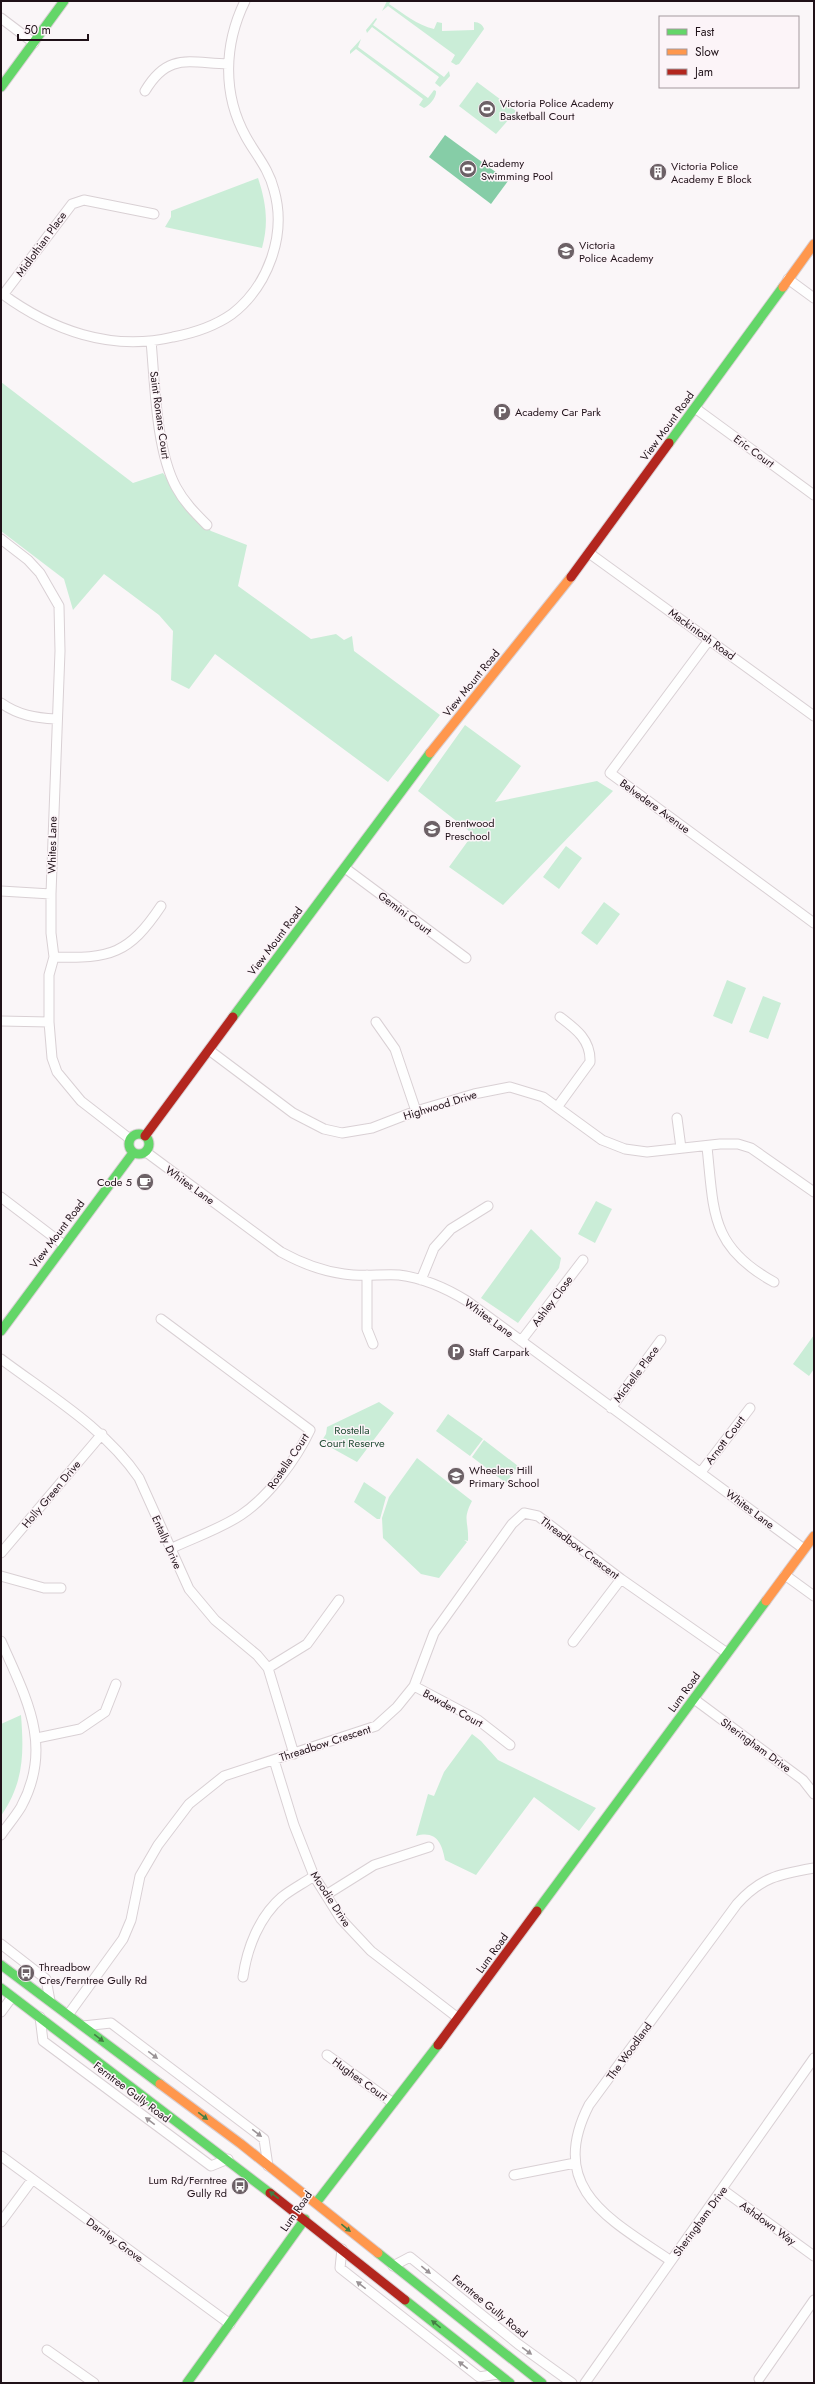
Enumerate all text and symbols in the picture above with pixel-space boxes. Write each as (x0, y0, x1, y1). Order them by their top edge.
scale bar (18, 16, 88, 42)
legend (659, 16, 799, 88)
text: 50 m (24, 21, 51, 39)
text: Fast (695, 23, 714, 41)
text: Slow (695, 43, 720, 61)
text: Jam (693, 63, 713, 81)
place label: Victoria Police Academy Basketball Court (500, 95, 614, 124)
sports icon: Victoria Police Academy Basketball Court (477, 99, 497, 119)
place label: Academy Swimming Pool (481, 155, 553, 184)
place label: Victoria Police Academy E Block (671, 158, 752, 187)
sports icon: Academy Swimming Pool (458, 159, 478, 179)
building icon: Victoria Police Academy E Block (648, 162, 668, 182)
street label: Midlothian Place (12, 208, 70, 280)
place label: Victoria Police Academy (579, 237, 654, 266)
school or university icon: Victoria Police Academy (556, 241, 576, 261)
street label: Saint Ronans Court (146, 370, 174, 460)
street label: View Mount Road (636, 388, 698, 464)
parking icon: Academy Car Park (492, 402, 512, 422)
place label: Academy Car Park (515, 404, 601, 420)
street label: Eric Court (730, 431, 778, 471)
street label: Mackintosh Road (665, 604, 739, 664)
street label: View Mount Road (439, 646, 503, 720)
street label: Belvedere Avenue (617, 775, 694, 837)
place label: Brentwood Preschool (445, 815, 494, 844)
street label: Whites Lane (44, 816, 61, 874)
school or university icon: Brentwood Preschool (422, 819, 442, 839)
street label: Gemini Court (375, 888, 435, 939)
street label: View Mount Road (244, 903, 306, 979)
street label: Highwood Drive (401, 1086, 479, 1124)
street label: Whites Lane (162, 1162, 218, 1208)
cafe icon: Code 5 (135, 1172, 155, 1192)
place label: Code 5 (97, 1174, 132, 1190)
street label: View Mount Road (26, 1196, 88, 1272)
street label: Ashley Close (528, 1272, 577, 1330)
street label: Whites Lane (461, 1295, 517, 1341)
parking icon: Staff Carpark (446, 1342, 466, 1362)
street label: Michelle Place (609, 1342, 663, 1406)
place label: Staff Carpark (469, 1344, 529, 1360)
street label: Arnott Court (701, 1412, 749, 1468)
park label: Rostella Court Reserve (319, 1422, 385, 1451)
street label: Rostella Court (263, 1430, 313, 1492)
street label: Holly Green Drive (18, 1456, 84, 1531)
place label: Wheelers Hill Primary School (469, 1462, 539, 1491)
school or university icon: Wheelers Hill Primary School (446, 1466, 466, 1486)
street label: Whites Lane (722, 1485, 778, 1533)
street label: Entally Drive (148, 1513, 186, 1572)
street label: Threadbow Crescent (537, 1513, 623, 1583)
street label: Lum Road (664, 1669, 704, 1715)
street label: Bowden Court (420, 1685, 486, 1731)
street label: Sheringham Drive (718, 1714, 795, 1776)
street label: Threadbow Crescent (277, 1721, 373, 1765)
street label: Moodie Drive (307, 1868, 355, 1930)
street label: Lum Road (472, 1930, 512, 1976)
place label: Threadbow Cres/Ferntree Gully Rd (39, 1959, 147, 1988)
bus stop icon: Threadbow Cres/Ferntree Gully Rd (16, 1963, 36, 1983)
street label: The Woodland (603, 2019, 655, 2083)
one-way arrow (94, 2034, 105, 2043)
one-way arrow (148, 2051, 158, 2059)
street label: Hughes Court (329, 2053, 391, 2105)
street label: Ferntree Gully Road (90, 2058, 174, 2126)
one-way arrow (198, 2112, 209, 2121)
one-way arrow (145, 2117, 155, 2125)
one-way arrow (251, 2129, 262, 2138)
place label: Lum Rd/Ferntree Gully Rd (149, 2172, 227, 2201)
bus stop icon: Lum Rd/Ferntree Gully Rd (230, 2176, 250, 2196)
street label: Sheringham Drive (669, 2182, 731, 2259)
street label: Lum Road (276, 2188, 316, 2234)
one-way arrow (268, 2191, 279, 2199)
street label: Ashdown Way (737, 2197, 800, 2249)
street label: Darnley Grove (83, 2214, 147, 2266)
one-way arrow (340, 2223, 351, 2232)
one-way arrow (420, 2265, 431, 2274)
street label: Ferntree Gully Road (449, 2271, 531, 2341)
one-way arrow (356, 2280, 367, 2289)
one-way arrow (430, 2319, 441, 2328)
one-way arrow (522, 2347, 532, 2355)
one-way arrow (458, 2360, 469, 2369)

